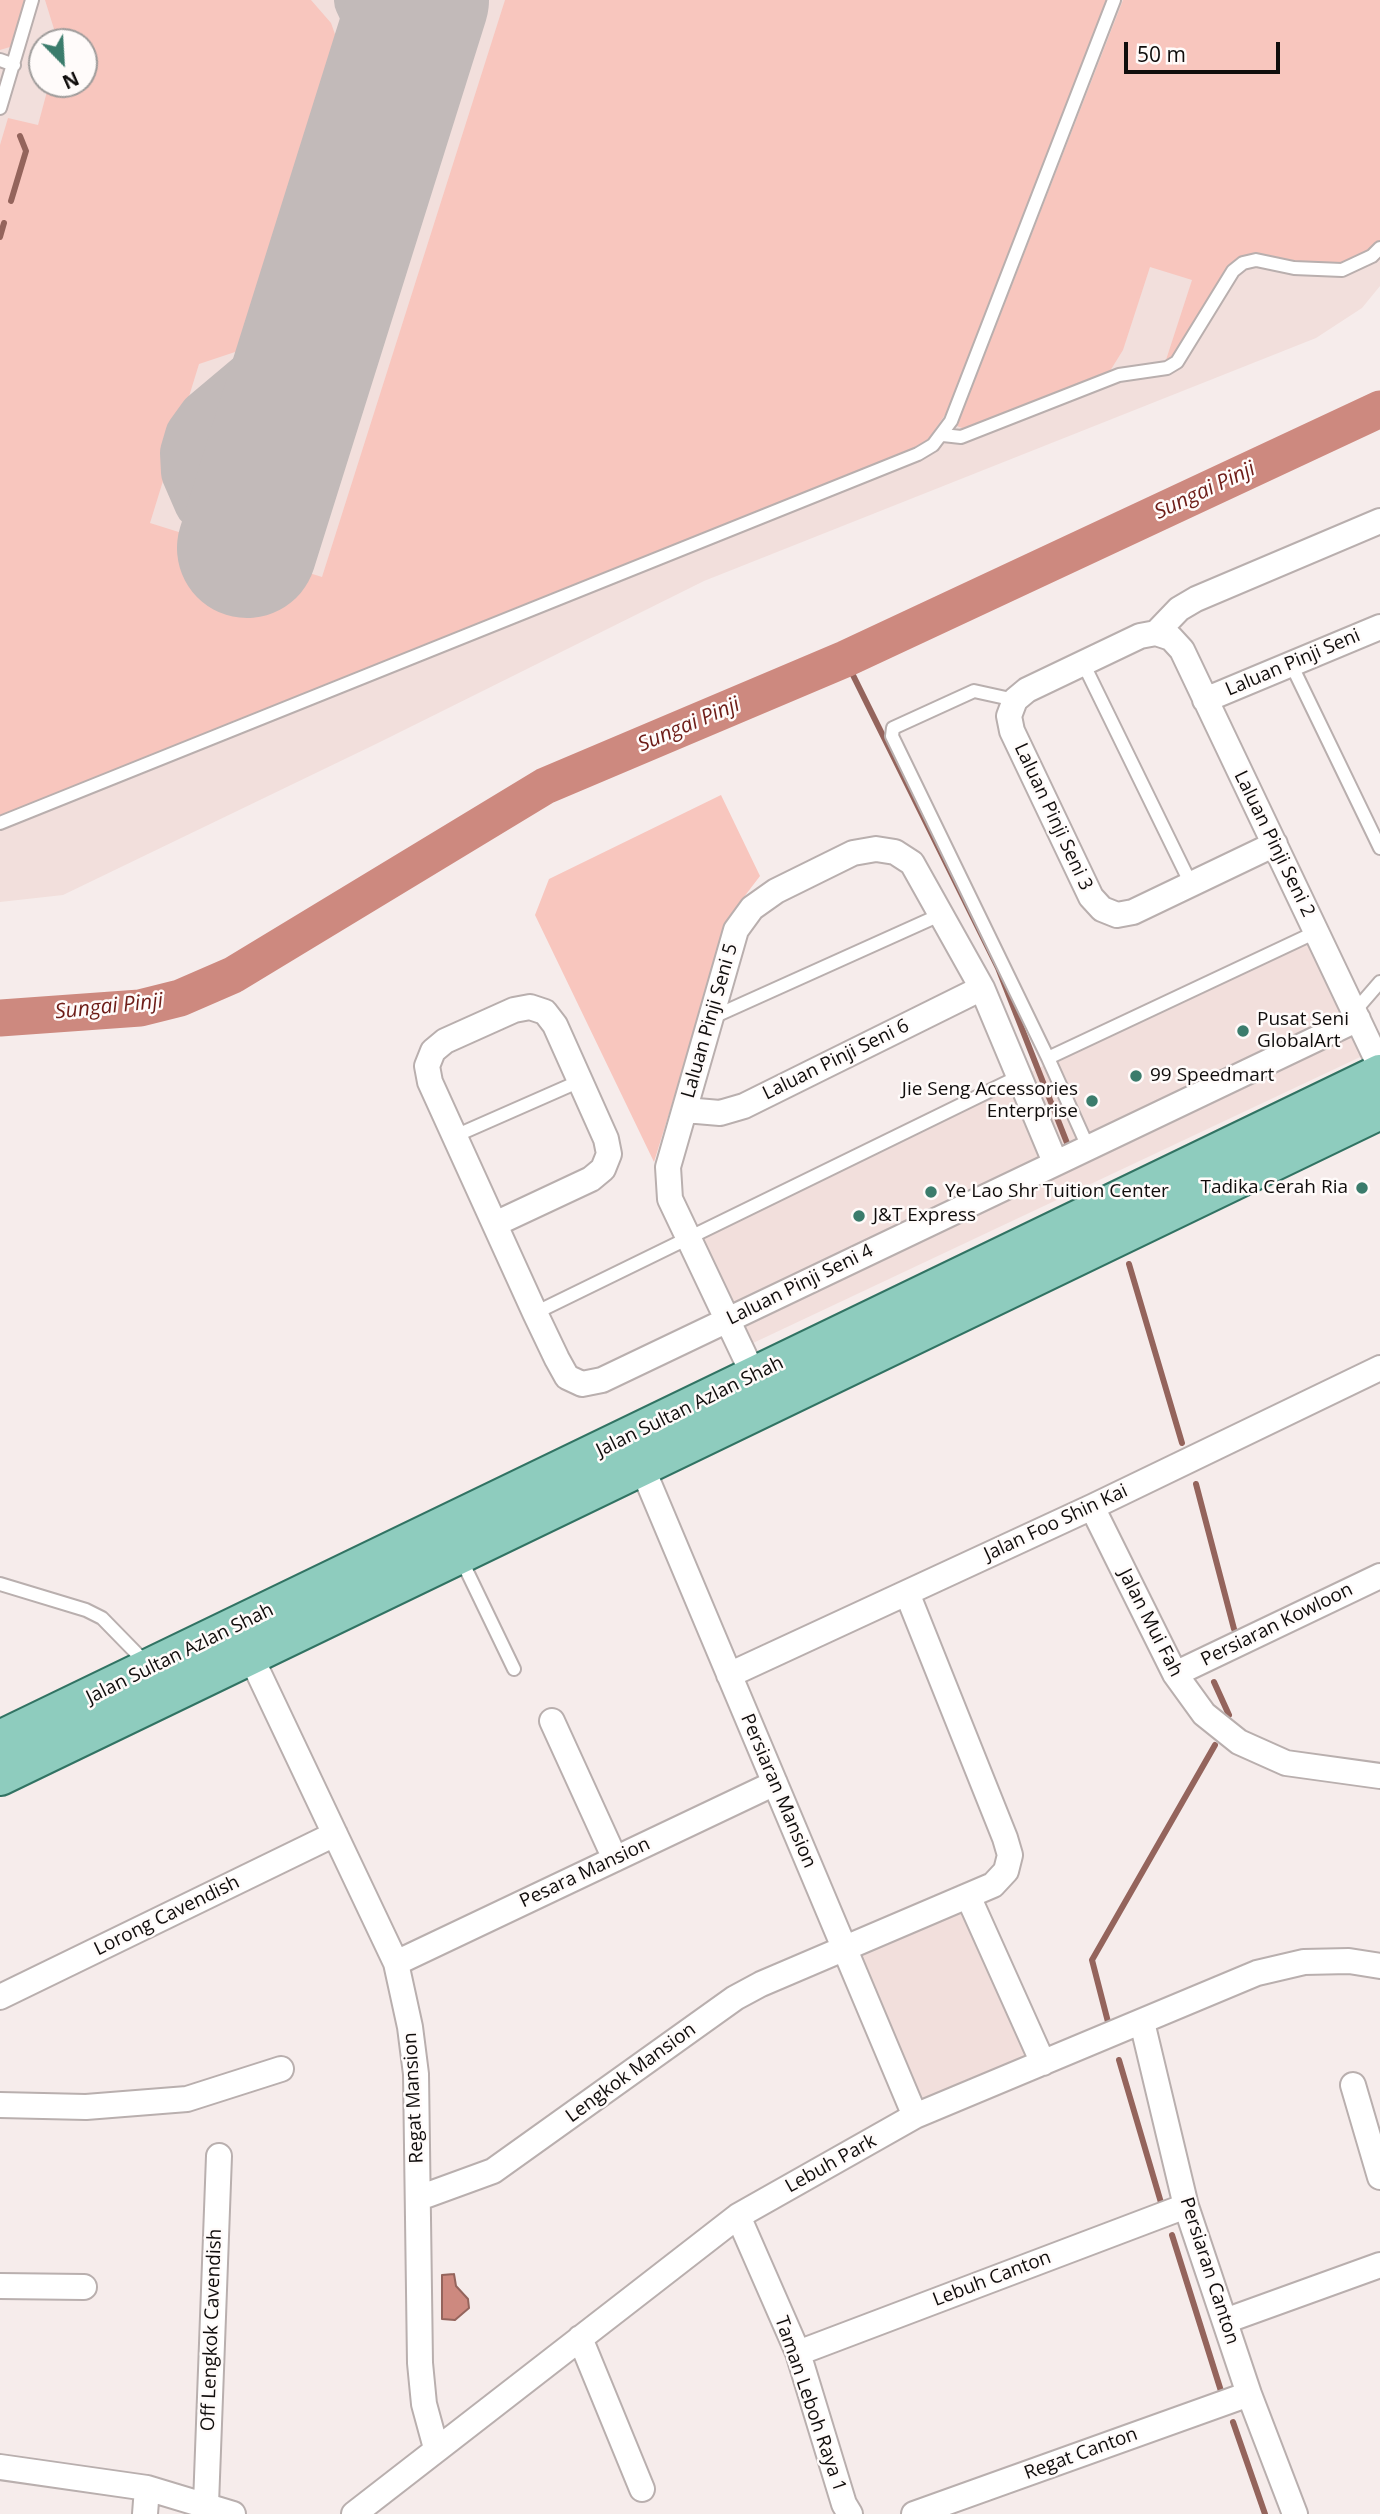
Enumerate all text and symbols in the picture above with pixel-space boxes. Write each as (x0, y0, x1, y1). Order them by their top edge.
north arrow (28, 28, 98, 98)
scale bar (1128, 28, 1284, 72)
text: 50 m (1137, 40, 1186, 68)
text: N (58, 65, 83, 95)
water label: Sungai Pinji (1151, 457, 1259, 525)
street label: Laluan Pinji Seni (1222, 624, 1364, 702)
water label: Sungai Pinji (634, 692, 744, 758)
street label: Laluan Pinji Seni 3 (1009, 740, 1097, 894)
street label: Laluan Pinji Seni 2 (1229, 767, 1319, 921)
street label: Laluan Pinji Seni 5 (677, 941, 743, 1101)
water label: Sungai Pinji (54, 989, 164, 1025)
place label: Pusat Seni GlobalArt (1257, 1009, 1349, 1053)
street label: Laluan Pinji Seni 6 (759, 1015, 913, 1105)
marker: Pusat Seni GlobalArt (1235, 1023, 1251, 1039)
place label: 99 Speedmart (1150, 1065, 1274, 1087)
marker: 99 Speedmart (1128, 1068, 1144, 1084)
place label: Jie Seng Accessories Enterprise (902, 1079, 1078, 1123)
marker: Jie Seng Accessories Enterprise (1084, 1093, 1100, 1109)
place label: Tadika Cerah Ria (1200, 1177, 1348, 1199)
marker: Tadika Cerah Ria (1354, 1180, 1370, 1196)
place label: Ye Lao Shr Tuition Center (945, 1181, 1169, 1203)
marker: Ye Lao Shr Tuition Center (923, 1184, 939, 1200)
place label: J&T Express (873, 1205, 976, 1227)
marker: J&T Express (851, 1208, 867, 1224)
street label: Laluan Pinji Seni 4 (723, 1240, 877, 1330)
street label: Jalan Sultan Azlan Shah (593, 1352, 787, 1462)
street label: Jalan Foo Shin Kai (981, 1480, 1131, 1566)
street label: Jalan Mui Fah (1113, 1565, 1187, 1681)
street label: Persiaran Kowloon (1197, 1578, 1357, 1672)
street label: Jalan Sultan Azlan Shah (83, 1599, 277, 1709)
street label: Persiaran Mansion (735, 1710, 821, 1872)
street label: Pesara Mansion (516, 1833, 654, 1913)
street label: Lorong Cavendish (91, 1871, 243, 1961)
street label: Lengkok Mansion (562, 2018, 700, 2128)
street label: Regat Mansion (399, 2032, 429, 2164)
street label: Lebuh Park (782, 2130, 880, 2198)
street label: Persiaran Canton (1174, 2195, 1244, 2347)
street label: Off Lengkok Cavendish (197, 2228, 227, 2432)
street label: Lebuh Canton (930, 2246, 1054, 2312)
street label: Taman Leboh Raya 1 (769, 2313, 851, 2495)
street label: Regat Canton (1021, 2423, 1141, 2485)

